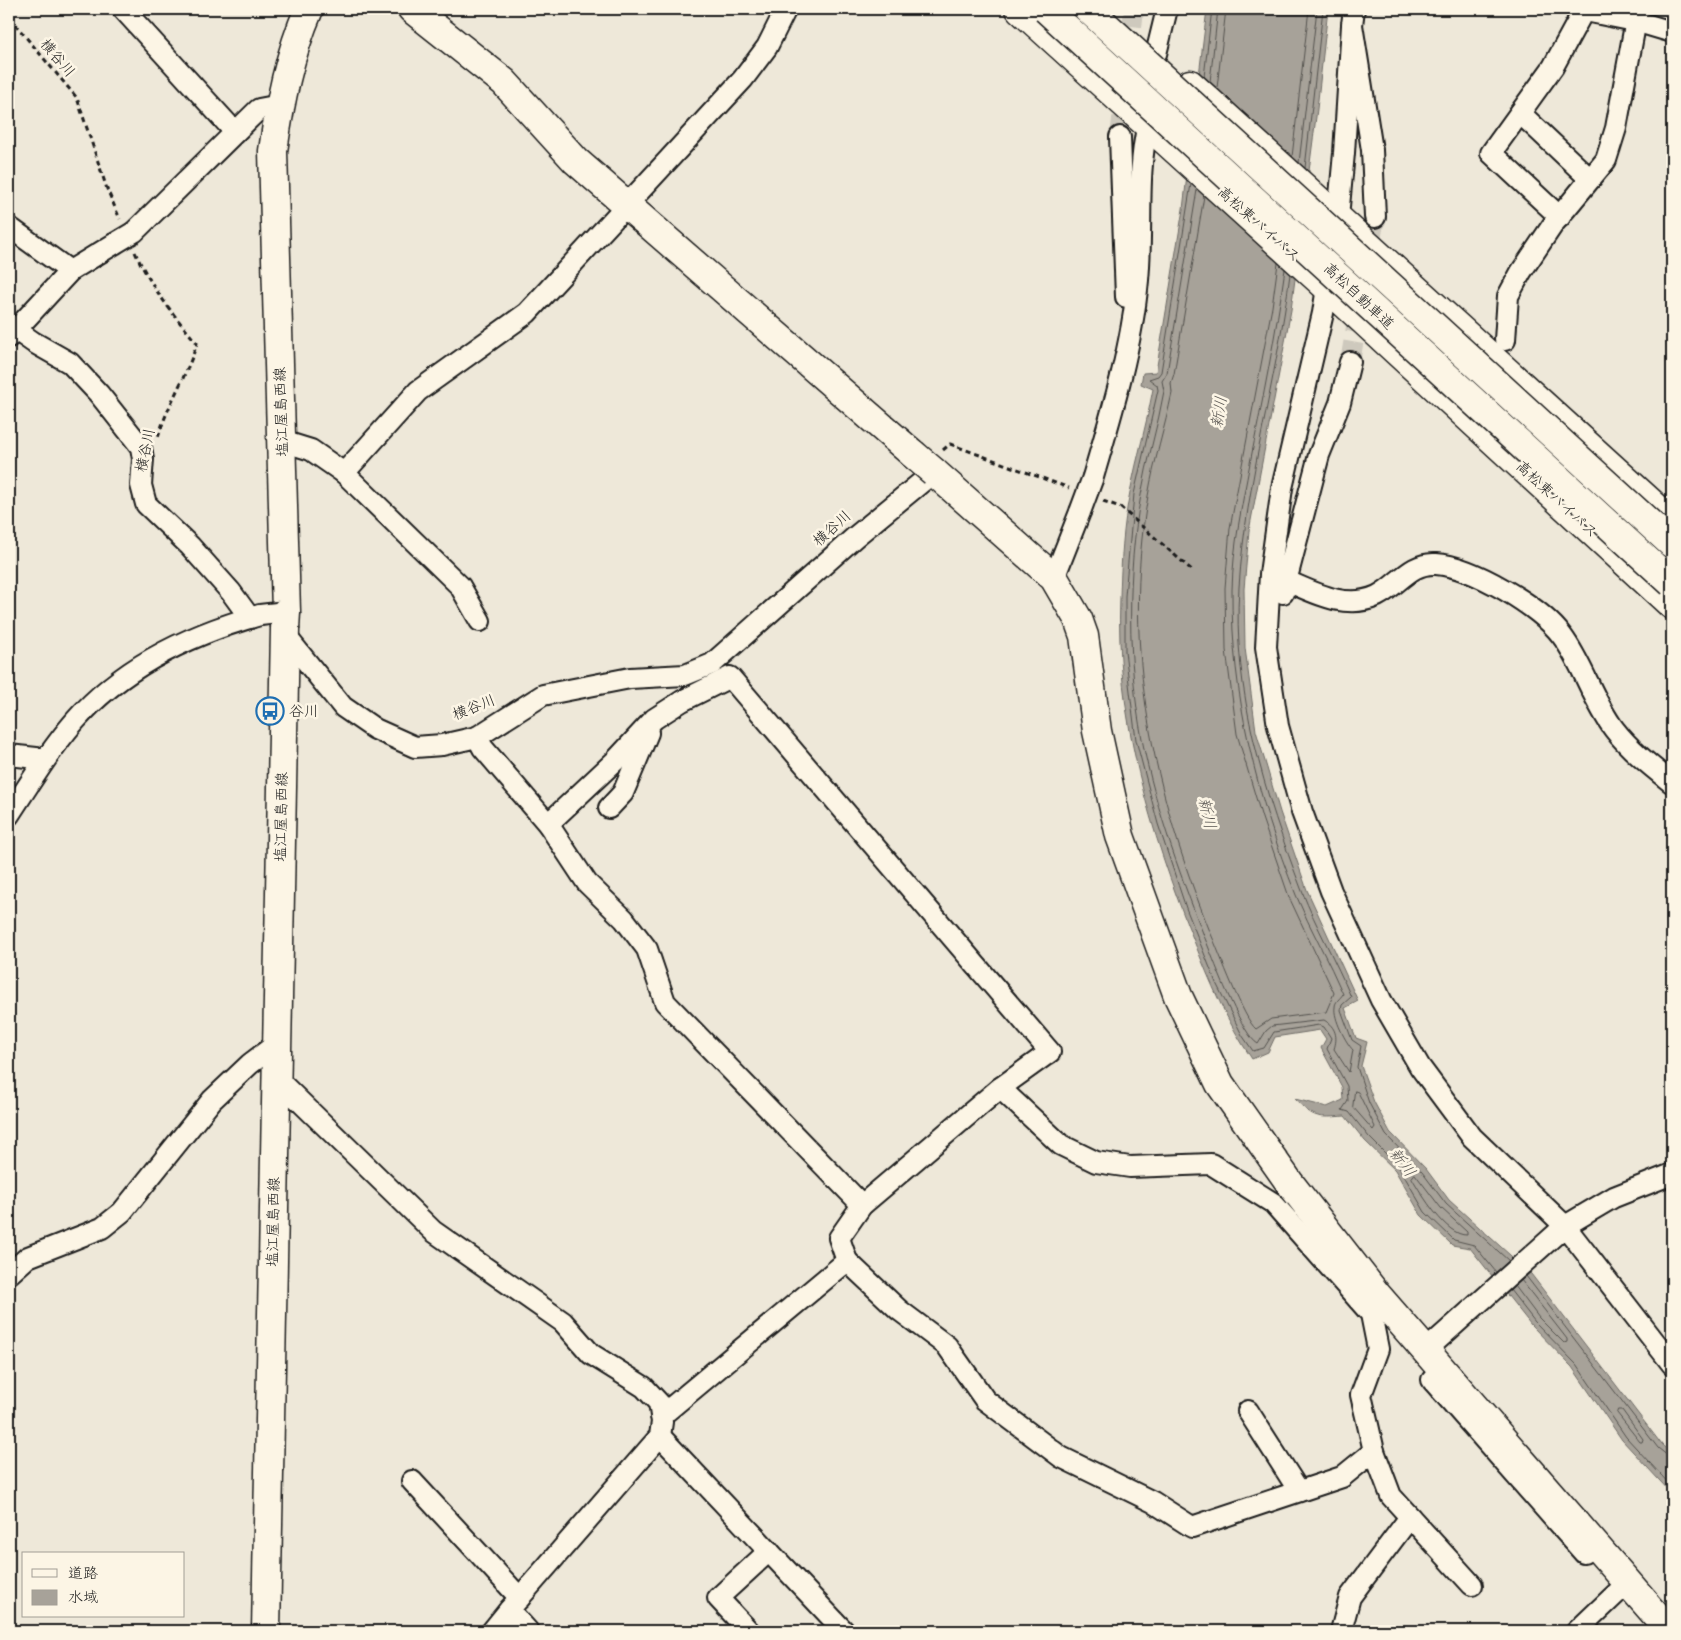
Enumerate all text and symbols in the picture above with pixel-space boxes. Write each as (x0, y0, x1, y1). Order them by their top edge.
street label: 横谷川 (37, 34, 81, 81)
street label: 高松東バイパス (1214, 181, 1305, 266)
street label: 高松自動車道 (1320, 257, 1399, 333)
street label: 塩江屋島西線 (268, 367, 292, 457)
water label: 新川 (1205, 394, 1230, 429)
street label: 横谷川 (130, 426, 158, 474)
street label: 高松東バイパス (1513, 455, 1603, 541)
street label: 横谷川 (808, 505, 855, 550)
street label: 横谷川 (449, 689, 498, 723)
bus stop icon: 谷川 (255, 696, 285, 726)
place label: 谷川 (289, 700, 319, 720)
street label: 塩江屋島西線 (269, 772, 291, 862)
water label: 新川 (1195, 795, 1222, 831)
water label: 新川 (1385, 1143, 1421, 1181)
street label: 塩江屋島西線 (261, 1177, 283, 1267)
legend (22, 1552, 185, 1618)
text: 道路 (68, 1562, 98, 1582)
text: 水域 (68, 1586, 98, 1606)

